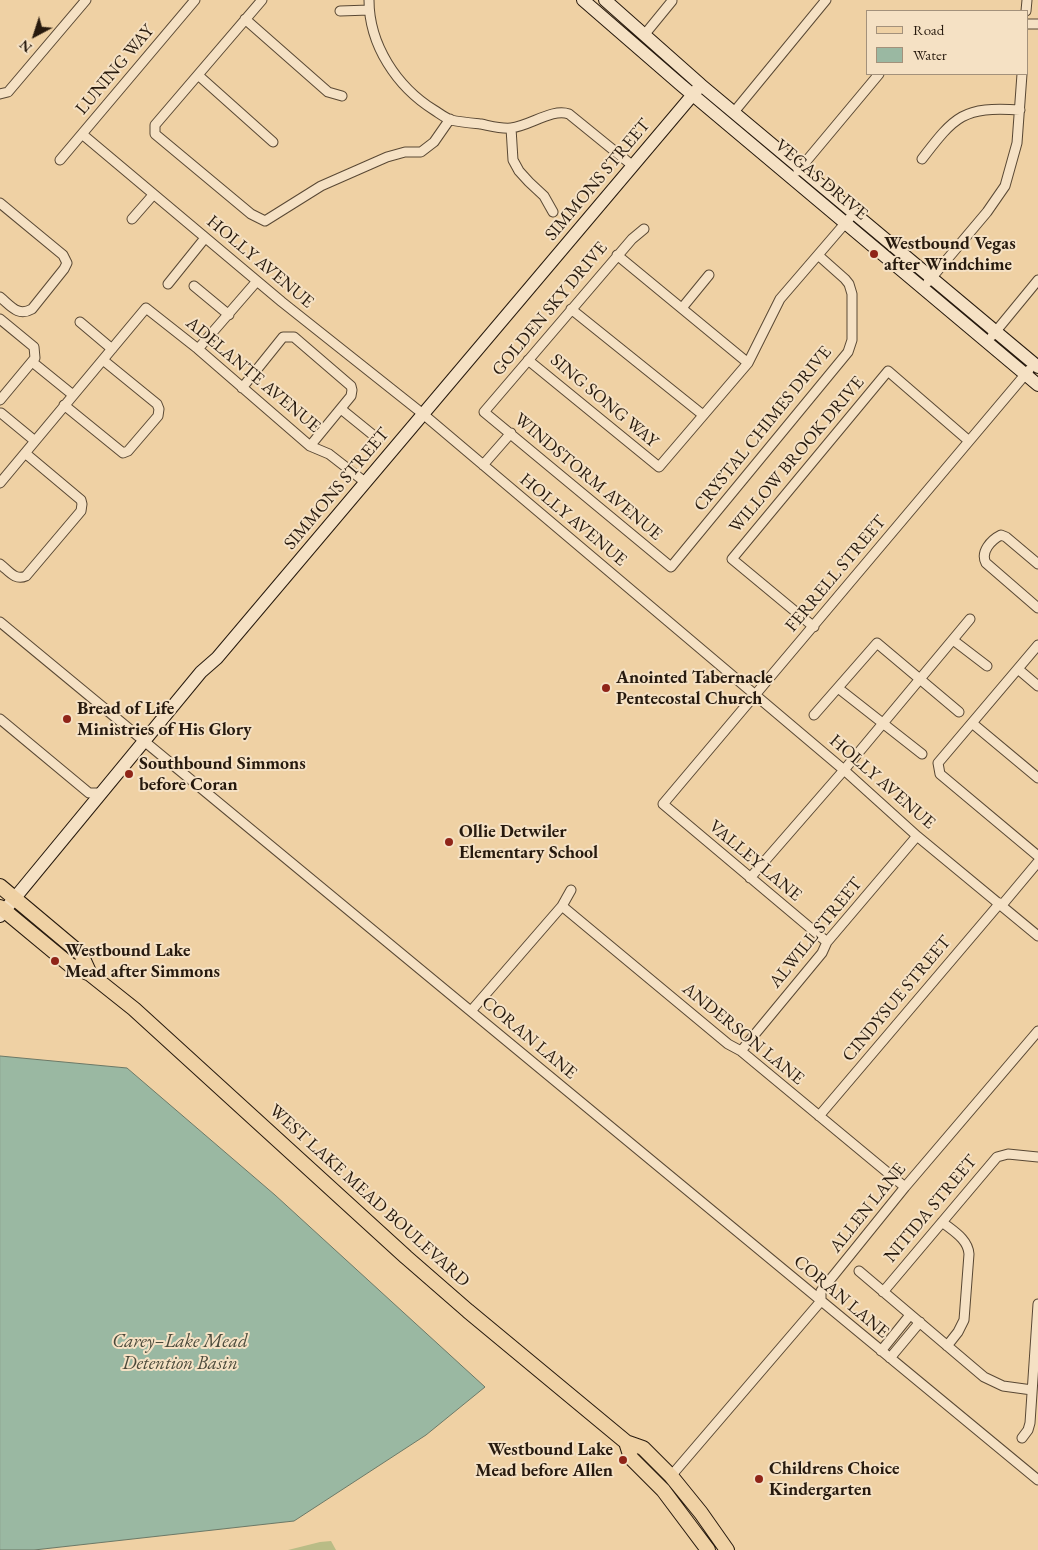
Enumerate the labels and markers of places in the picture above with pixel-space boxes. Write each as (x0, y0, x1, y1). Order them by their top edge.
place label: Westbound Vegas after Windchime (884, 233, 1016, 276)
marker: Westbound Vegas after Windchime (868, 248, 880, 260)
place label: Anointed Tabernacle Pentecostal Church (616, 667, 773, 710)
marker: Anointed Tabernacle Pentecostal Church (600, 682, 612, 694)
place label: Bread of Life Ministries of His Glory (77, 698, 252, 741)
marker: Bread of Life Ministries of His Glory (61, 713, 73, 725)
place label: Southbound Simmons before Coran (139, 753, 306, 796)
marker: Southbound Simmons before Coran (123, 768, 135, 780)
place label: Ollie Detwiler Elementary School (459, 821, 598, 864)
marker: Ollie Detwiler Elementary School (443, 836, 455, 848)
place label: Westbound Lake Mead after Simmons (65, 940, 220, 982)
marker: Westbound Lake Mead after Simmons (49, 955, 61, 967)
place label: Westbound Lake Mead before Allen (475, 1439, 613, 1482)
marker: Westbound Lake Mead before Allen (617, 1454, 629, 1466)
place label: Childrens Choice Kindergarten (769, 1458, 900, 1500)
marker: Childrens Choice Kindergarten (753, 1473, 765, 1485)

